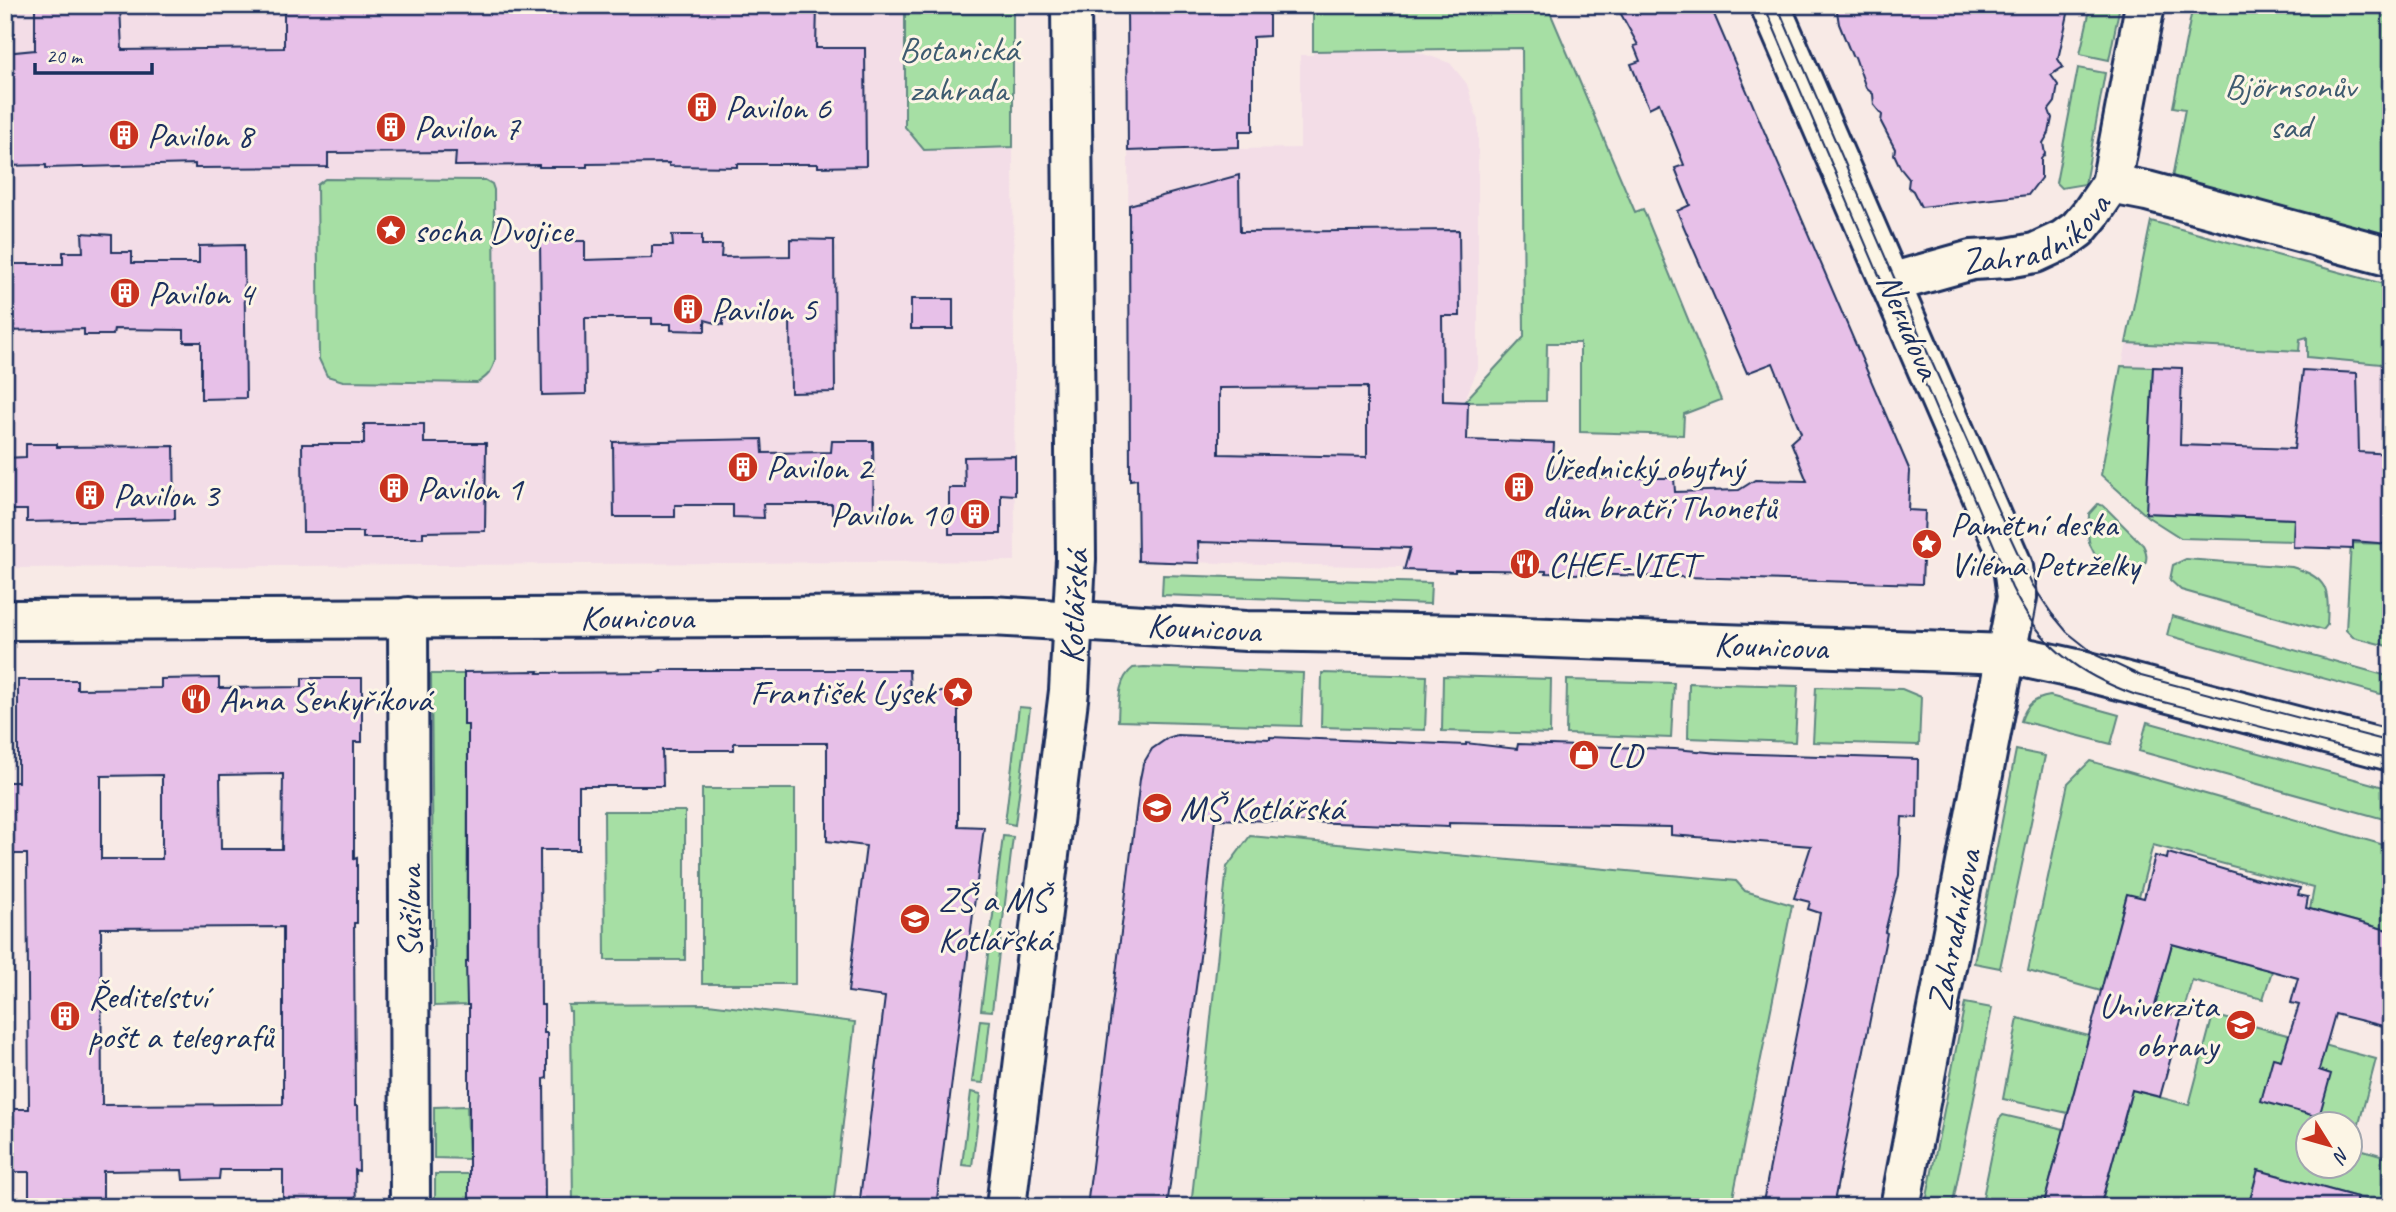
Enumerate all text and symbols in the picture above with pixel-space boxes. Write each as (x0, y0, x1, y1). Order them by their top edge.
park label: Botanická zahrada (899, 27, 1022, 112)
scale bar (35, 32, 152, 76)
text: 20 m (46, 43, 84, 69)
park label: Björnsonův sad (2225, 64, 2359, 149)
place label: Pavilon 6 (725, 85, 832, 130)
building icon: Pavilon 6 (685, 90, 719, 124)
place label: Pavilon 7 (414, 105, 522, 150)
building icon: Pavilon 7 (374, 110, 408, 144)
place label: Pavilon 8 (147, 113, 256, 158)
building icon: Pavilon 8 (107, 118, 141, 152)
street label: Zahradníkova (1956, 183, 2121, 285)
place label: socha Dvojice (414, 208, 575, 253)
place icon: socha Dvojice (374, 213, 408, 247)
street label: Nerudova (1867, 266, 1952, 388)
place label: Pavilon 4 (148, 271, 257, 316)
building icon: Pavilon 4 (108, 276, 142, 310)
place label: Pavilon 5 (711, 287, 819, 332)
building icon: Pavilon 5 (671, 292, 705, 326)
place label: Pavilon 2 (766, 445, 875, 490)
place label: Úřednický obytný dům bratří Thonetů (1542, 445, 1778, 530)
building icon: Pavilon 2 (726, 450, 760, 484)
place label: Pavilon 1 (417, 466, 525, 511)
building icon: Úřednický obytný dům bratří Thonetů (1502, 470, 1536, 504)
building icon: Pavilon 1 (377, 471, 411, 505)
place label: Pavilon 3 (113, 473, 221, 518)
building icon: Pavilon 3 (73, 478, 107, 512)
place label: Pavilon 10 (830, 492, 954, 537)
building icon: Pavilon 10 (958, 497, 992, 531)
place label: Pamětní deska Viléma Petrželky (1950, 502, 2143, 587)
place icon: Pamětní deska Viléma Petrželky (1910, 527, 1944, 561)
place label: CHEF-VIET (1548, 542, 1705, 587)
street label: Kotlářská (1048, 546, 1099, 665)
restaurant icon: CHEF-VIET (1508, 547, 1542, 581)
street label: Kounicova (580, 595, 696, 640)
street label: Kounicova (1146, 603, 1264, 654)
street label: Kounicova (1713, 622, 1830, 671)
place label: František Lýsek (750, 670, 937, 715)
place icon: František Lýsek (941, 675, 975, 709)
place label: Anna Šenkyříková (219, 677, 436, 722)
restaurant icon: Anna Šenkyříková (179, 682, 213, 716)
place label: LD (1607, 733, 1645, 778)
shop icon: LD (1567, 738, 1601, 772)
place label: MŠ Kotlářská (1180, 786, 1348, 831)
school or university icon: MŠ Kotlářská (1140, 791, 1174, 825)
street label: Zahradníkova (1916, 844, 1992, 1014)
street label: Sušilova (387, 863, 432, 958)
place label: ZŠ a MŠ Kotlářská (938, 877, 1055, 962)
school or university icon: ZŠ a MŠ Kotlářská (898, 902, 932, 936)
place label: Ředitelství pošt a telegrafů (88, 974, 275, 1059)
place label: Univerzita obrany (2099, 983, 2221, 1068)
building icon: Ředitelství pošt a telegrafů (48, 999, 82, 1033)
school or university icon: Univerzita obrany (2224, 1008, 2258, 1042)
north arrow (2294, 1110, 2364, 1180)
text: N (2327, 1143, 2355, 1169)

